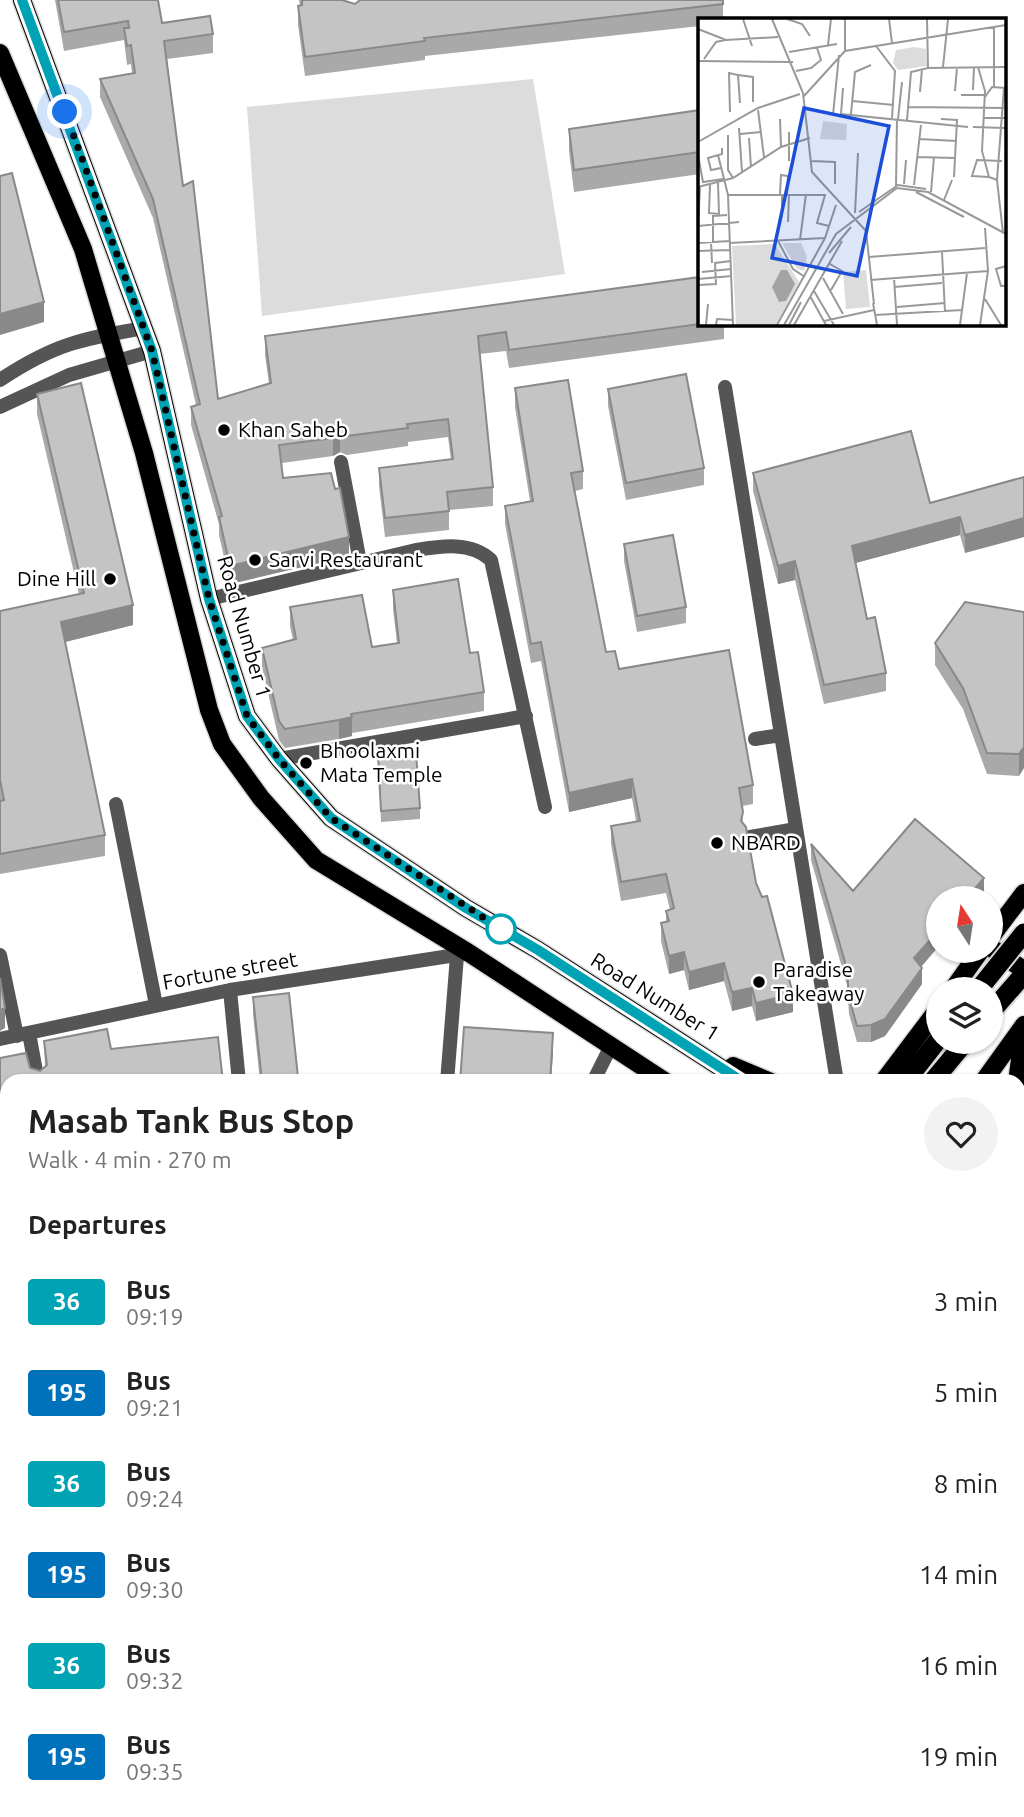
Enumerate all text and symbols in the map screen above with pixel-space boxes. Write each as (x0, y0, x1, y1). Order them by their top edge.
inset map (698, 18, 1006, 326)
your location (47, 94, 82, 129)
place label: Khan Saheb (238, 417, 348, 441)
marker: Khan Saheb (216, 422, 232, 438)
place label: Sarvi Restaurant (269, 547, 423, 571)
marker: Sarvi Restaurant (247, 552, 263, 568)
street label: Road Number 1 (213, 553, 277, 701)
place label: Dine Hill (17, 566, 96, 590)
marker: Dine Hill (102, 571, 118, 587)
place label: Bhoolaxmi Mata Temple (320, 738, 443, 786)
marker: Bhoolaxmi Mata Temple (298, 755, 314, 771)
place label: NBARD (731, 830, 801, 854)
marker: NBARD (709, 835, 725, 851)
north arrow (926, 886, 1003, 962)
map controls (926, 886, 1003, 1054)
unlabelled marker (486, 914, 516, 944)
street label: Fortune street (160, 946, 299, 994)
street label: Road Number 1 (587, 947, 724, 1045)
place label: Paradise Takeaway (773, 957, 864, 1005)
marker: Paradise Takeaway (751, 974, 767, 990)
button: layers (926, 977, 1003, 1054)
button: heart (924, 1097, 998, 1171)
text: Masab Tank Bus Stop (28, 1102, 354, 1139)
text: Walk · 4 min · 270 m (28, 1147, 232, 1172)
text: Departures (28, 1210, 166, 1239)
text: Bus (126, 1275, 171, 1304)
text: 3 min (934, 1287, 998, 1316)
text: 36 (53, 1288, 80, 1315)
text: 09:19 (126, 1304, 184, 1329)
text: Bus (126, 1366, 171, 1395)
text: 5 min (934, 1378, 998, 1407)
text: 195 (46, 1379, 87, 1406)
text: 09:21 (126, 1395, 184, 1420)
text: Bus (126, 1457, 171, 1486)
text: 8 min (934, 1469, 998, 1498)
text: 36 (53, 1470, 80, 1497)
text: 09:24 (126, 1486, 184, 1511)
text: Bus (126, 1548, 171, 1577)
text: 14 min (919, 1560, 998, 1589)
text: 195 (46, 1561, 87, 1588)
text: 09:30 (126, 1577, 184, 1602)
text: Bus (126, 1639, 171, 1668)
text: 16 min (919, 1651, 998, 1680)
text: 36 (53, 1652, 80, 1679)
text: 09:32 (126, 1668, 184, 1693)
text: Bus (126, 1730, 171, 1759)
text: 19 min (919, 1742, 998, 1771)
text: 195 (46, 1743, 87, 1770)
text: 09:35 (126, 1759, 184, 1784)

